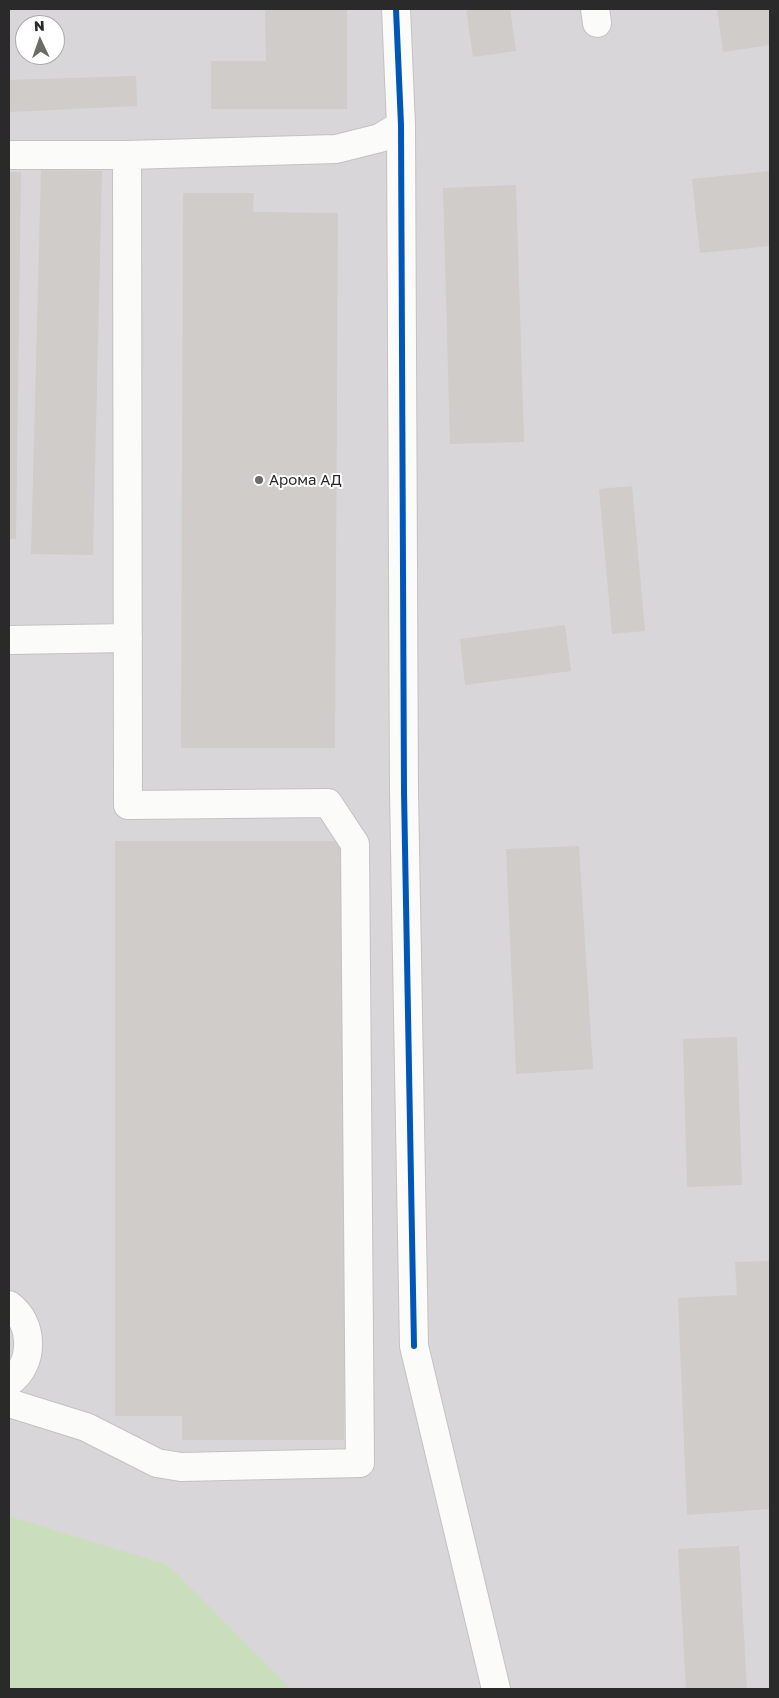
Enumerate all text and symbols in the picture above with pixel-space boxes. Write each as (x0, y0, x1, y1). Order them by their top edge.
north arrow (15, 15, 65, 65)
text: N (33, 17, 45, 34)
place label: Арома АД (269, 471, 342, 489)
marker: Арома АД (253, 474, 265, 486)

